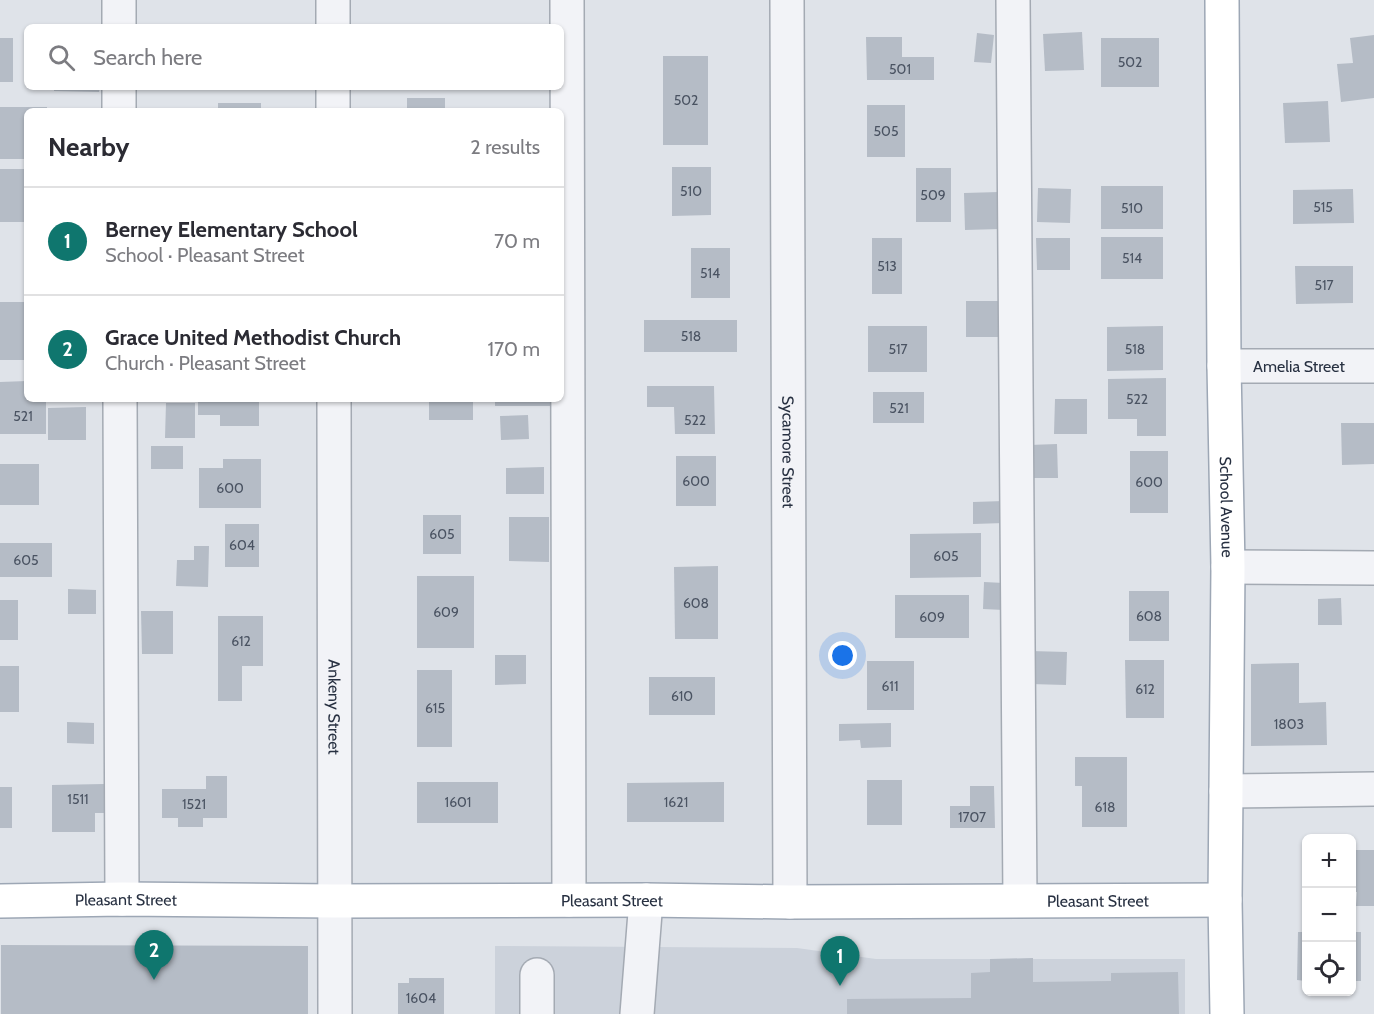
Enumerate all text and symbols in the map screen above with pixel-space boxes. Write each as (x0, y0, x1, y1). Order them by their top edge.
search box (24, 24, 564, 90)
icon: search (45, 41, 78, 74)
text: Search here (93, 44, 202, 71)
house number: 502 (1118, 53, 1142, 71)
house number: 501 (889, 60, 911, 78)
house number: 502 (674, 91, 698, 109)
house number: 505 (874, 122, 898, 140)
text: Nearby (48, 131, 129, 163)
text: 2 results (470, 135, 540, 159)
house number: 510 (680, 182, 702, 200)
house number: 509 (920, 186, 946, 204)
house number: 515 (1313, 198, 1333, 216)
house number: 510 (1121, 199, 1143, 217)
text: Berney Elementary School (105, 216, 358, 243)
text: 1 (64, 229, 71, 253)
text: 70 m (494, 229, 540, 253)
text: School · Pleasant Street (105, 243, 304, 267)
house number: 514 (1122, 249, 1142, 267)
house number: 513 (877, 257, 897, 275)
house number: 514 (700, 264, 720, 282)
house number: 517 (1314, 276, 1334, 294)
text: Grace United Methodist Church (105, 324, 401, 351)
house number: 518 (681, 327, 701, 345)
text: 2 (62, 337, 73, 361)
text: 170 m (488, 337, 540, 361)
house number: 517 (888, 340, 908, 358)
house number: 518 (1125, 340, 1145, 358)
text: Church · Pleasant Street (105, 351, 306, 375)
street label: Amelia Street (1253, 357, 1345, 376)
house number: 522 (1126, 390, 1148, 408)
street label: Sycamore Street (779, 396, 798, 509)
house number: 521 (889, 399, 909, 417)
house number: 521 (13, 407, 33, 425)
house number: 522 (684, 411, 706, 429)
street label: School Avenue (1216, 456, 1237, 558)
house number: 600 (682, 472, 710, 490)
house number: 600 (1135, 473, 1163, 491)
house number: 600 (216, 479, 244, 497)
house number: 605 (429, 525, 455, 543)
house number: 604 (229, 536, 255, 554)
house number: 605 (933, 547, 959, 565)
house number: 605 (13, 551, 39, 569)
house number: 608 (683, 594, 709, 612)
house number: 609 (433, 603, 459, 621)
house number: 608 (1136, 607, 1162, 625)
house number: 609 (919, 608, 945, 626)
house number: 612 (231, 632, 251, 650)
your location (828, 641, 857, 670)
street label: Ankeny Street (325, 659, 344, 755)
house number: 611 (882, 677, 898, 695)
house number: 612 (1135, 680, 1155, 698)
house number: 610 (671, 687, 693, 705)
house number: 615 (425, 699, 445, 717)
house number: 1803 (1274, 715, 1304, 733)
house number: 1511 (67, 790, 89, 808)
house number: 1601 (445, 793, 471, 811)
house number: 1621 (664, 793, 688, 811)
house number: 1521 (182, 795, 206, 813)
house number: 618 (1095, 798, 1115, 816)
house number: 1707 (958, 808, 986, 826)
map controls (1302, 834, 1356, 996)
button: + (1302, 834, 1356, 888)
button: − (1302, 888, 1356, 942)
street label: Pleasant Street (75, 889, 178, 909)
street label: Pleasant Street (561, 890, 664, 910)
street label: Pleasant Street (1047, 891, 1150, 910)
pin: 2 (134, 930, 174, 980)
pin: 1 (820, 936, 860, 986)
button: locate (1302, 942, 1356, 996)
house number: 1604 (406, 989, 436, 1007)

